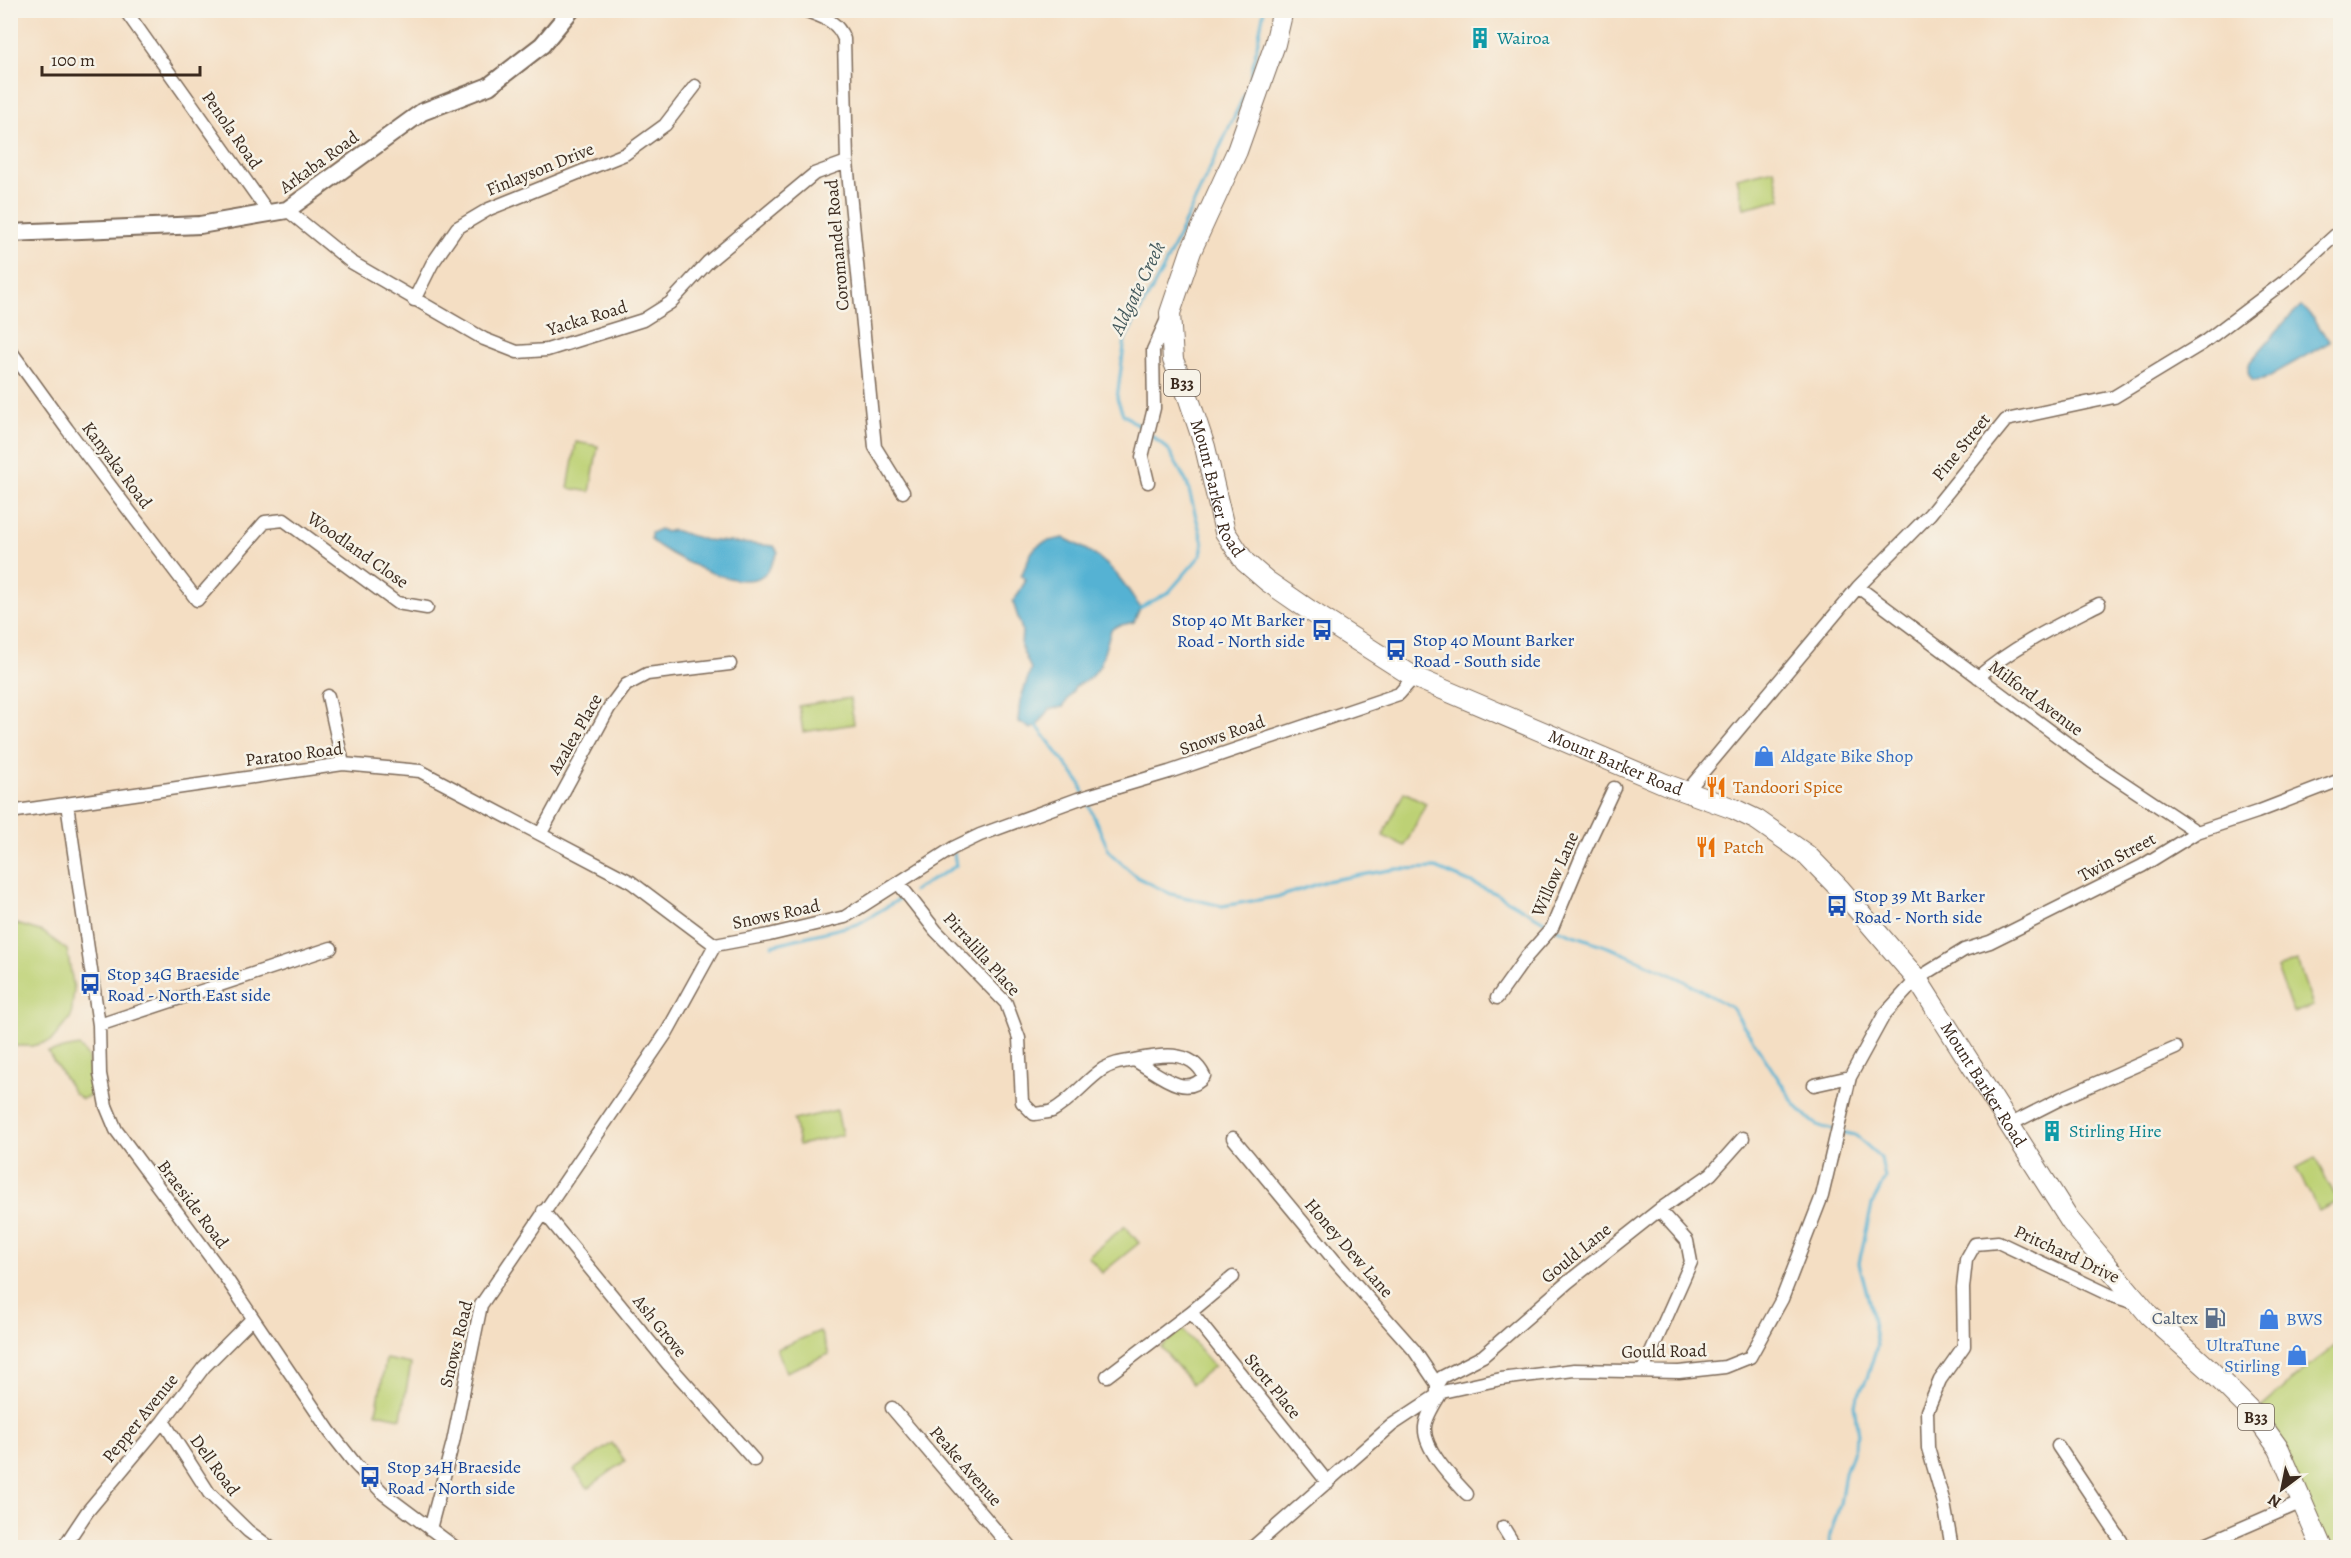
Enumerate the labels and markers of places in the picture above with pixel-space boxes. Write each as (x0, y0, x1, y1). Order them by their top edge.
building icon: Wairoa (1468, 26, 1492, 50)
place label: Wairoa (1496, 26, 1550, 50)
place label: Stop 40 Mt Barker Road - North side (1172, 608, 1305, 653)
bus stop icon: Stop 40 Mt Barker Road - North side (1310, 618, 1334, 642)
place label: Stop 40 Mount Barker Road - South side (1413, 628, 1574, 673)
bus stop icon: Stop 40 Mount Barker Road - South side (1384, 638, 1408, 662)
shop icon: Aldgate Bike Shop (1752, 744, 1776, 768)
place label: Aldgate Bike Shop (1780, 744, 1913, 768)
restaurant icon: Tandoori Spice (1704, 775, 1728, 799)
place label: Tandoori Spice (1733, 775, 1843, 799)
restaurant icon: Patch (1694, 835, 1718, 859)
place label: Patch (1723, 835, 1765, 859)
place label: Stop 39 Mt Barker Road - North side (1854, 884, 1985, 929)
bus stop icon: Stop 39 Mt Barker Road - North side (1825, 894, 1849, 918)
place label: Stop 34G Braeside Road - North East side (107, 962, 271, 1007)
bus stop icon: Stop 34G Braeside Road - North East side (78, 972, 102, 996)
building icon: Stirling Hire (2040, 1119, 2064, 1143)
place label: Stirling Hire (2069, 1119, 2162, 1143)
place label: Caltex (2152, 1306, 2198, 1330)
fuel station icon: Caltex (2203, 1306, 2227, 1330)
shop icon: BWS (2257, 1307, 2281, 1331)
place label: BWS (2286, 1307, 2323, 1331)
place label: UltraTune Stirling (2206, 1333, 2280, 1378)
shop icon: UltraTune Stirling (2285, 1343, 2309, 1367)
place label: Stop 34H Braeside Road - North side (387, 1455, 521, 1500)
bus stop icon: Stop 34H Braeside Road - North side (358, 1465, 382, 1489)

